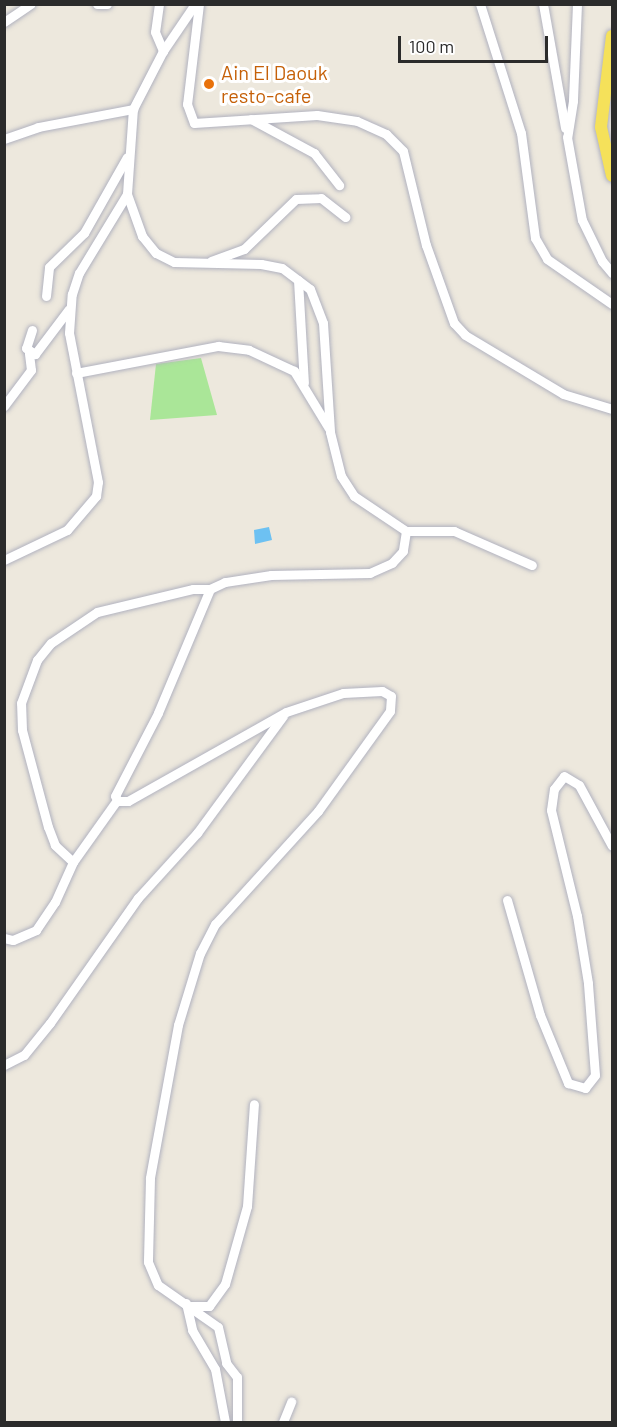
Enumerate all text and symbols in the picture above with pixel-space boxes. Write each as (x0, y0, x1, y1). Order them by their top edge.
scale bar (401, 24, 551, 62)
text: 100 m (409, 35, 454, 57)
place label: Ain El Daouk resto-cafe (221, 60, 328, 107)
marker: Ain El Daouk resto-cafe (202, 77, 216, 91)

